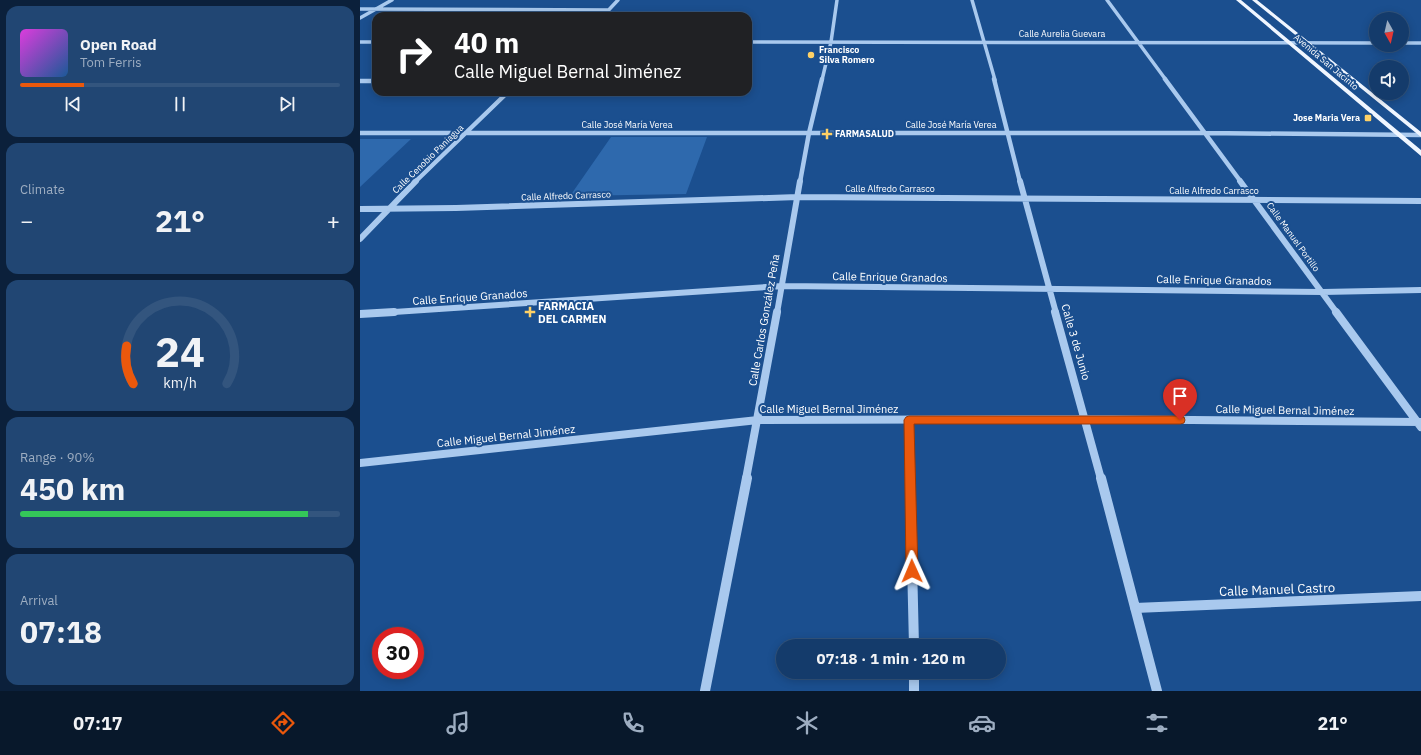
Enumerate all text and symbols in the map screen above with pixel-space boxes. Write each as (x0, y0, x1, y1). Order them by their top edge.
north arrow (1369, 12, 1409, 52)
map controls (1369, 12, 1409, 100)
text: 40 m (454, 24, 519, 61)
icon: right (388, 28, 440, 80)
street label: Calle Aurelia Guevara (1019, 28, 1105, 39)
street label: Avenida San Jacinto (1292, 31, 1361, 92)
text: Open Road (80, 35, 157, 54)
place label: Francisco Silva Romero (819, 44, 875, 65)
marker: Francisco Silva Romero (806, 50, 816, 60)
text: Tom Ferris (80, 54, 142, 71)
text: Calle Miguel Bernal Jiménez (454, 60, 681, 83)
button: sound (1369, 60, 1409, 100)
icon: previous (62, 93, 84, 115)
icon: pause (169, 93, 191, 115)
icon: next (276, 93, 298, 115)
place label: Jose Maria Vera (1293, 112, 1360, 123)
marker: Jose Maria Vera (1363, 113, 1373, 123)
street label: Calle José María Verea (581, 119, 673, 130)
street label: Calle José María Verea (905, 119, 997, 130)
street label: Calle Cenobio Paniagua (390, 122, 466, 195)
place label: FARMASALUD (835, 128, 894, 139)
marker: FARMASALUD (822, 129, 832, 139)
text: Climate (20, 181, 65, 198)
street label: Calle Alfredo Carrasco (845, 183, 935, 194)
street label: Calle Alfredo Carrasco (1169, 185, 1259, 196)
street label: Calle Alfredo Carrasco (521, 188, 611, 203)
street label: Calle Manuel Portillo (1265, 200, 1322, 274)
text: 21° (155, 201, 205, 240)
text: − (20, 206, 33, 235)
text: + (327, 206, 340, 235)
street label: Calle Carlos González Peña (746, 253, 782, 387)
street label: Calle Enrique Granados (832, 269, 948, 285)
street label: Calle Enrique Granados (1156, 272, 1272, 288)
street label: Calle Enrique Granados (412, 286, 528, 308)
place label: FARMACIA DEL CARMEN (538, 299, 606, 326)
street label: Calle 3 de Junio (1058, 302, 1094, 382)
marker: FARMACIA DEL CARMEN (525, 307, 535, 317)
text: 24 (155, 323, 205, 377)
text: km/h (163, 372, 197, 391)
pin (1163, 379, 1197, 420)
icon: arrive (1169, 385, 1191, 407)
street label: Calle Miguel Bernal Jiménez (760, 402, 898, 416)
street label: Calle Miguel Bernal Jiménez (1215, 402, 1355, 418)
street label: Calle Miguel Bernal Jiménez (436, 422, 576, 450)
text: Range · 90% (20, 449, 94, 466)
text: 450 km (20, 469, 125, 508)
position arrow (891, 550, 933, 592)
street label: Calle Manuel Castro (1219, 579, 1335, 600)
text: Arrival (20, 592, 58, 609)
text: 07:18 (20, 612, 102, 651)
speed limit sign: 30 (372, 627, 424, 679)
text: 07:18 · 1 min · 120 m (817, 649, 965, 668)
icon: directions (269, 709, 297, 737)
icon: music (444, 709, 472, 737)
icon: phone (619, 709, 647, 737)
icon: climate (793, 709, 821, 737)
icon: car (968, 709, 996, 737)
icon: filters (1143, 709, 1171, 737)
text: 07:17 (73, 712, 123, 735)
text: 21° (1318, 712, 1348, 735)

